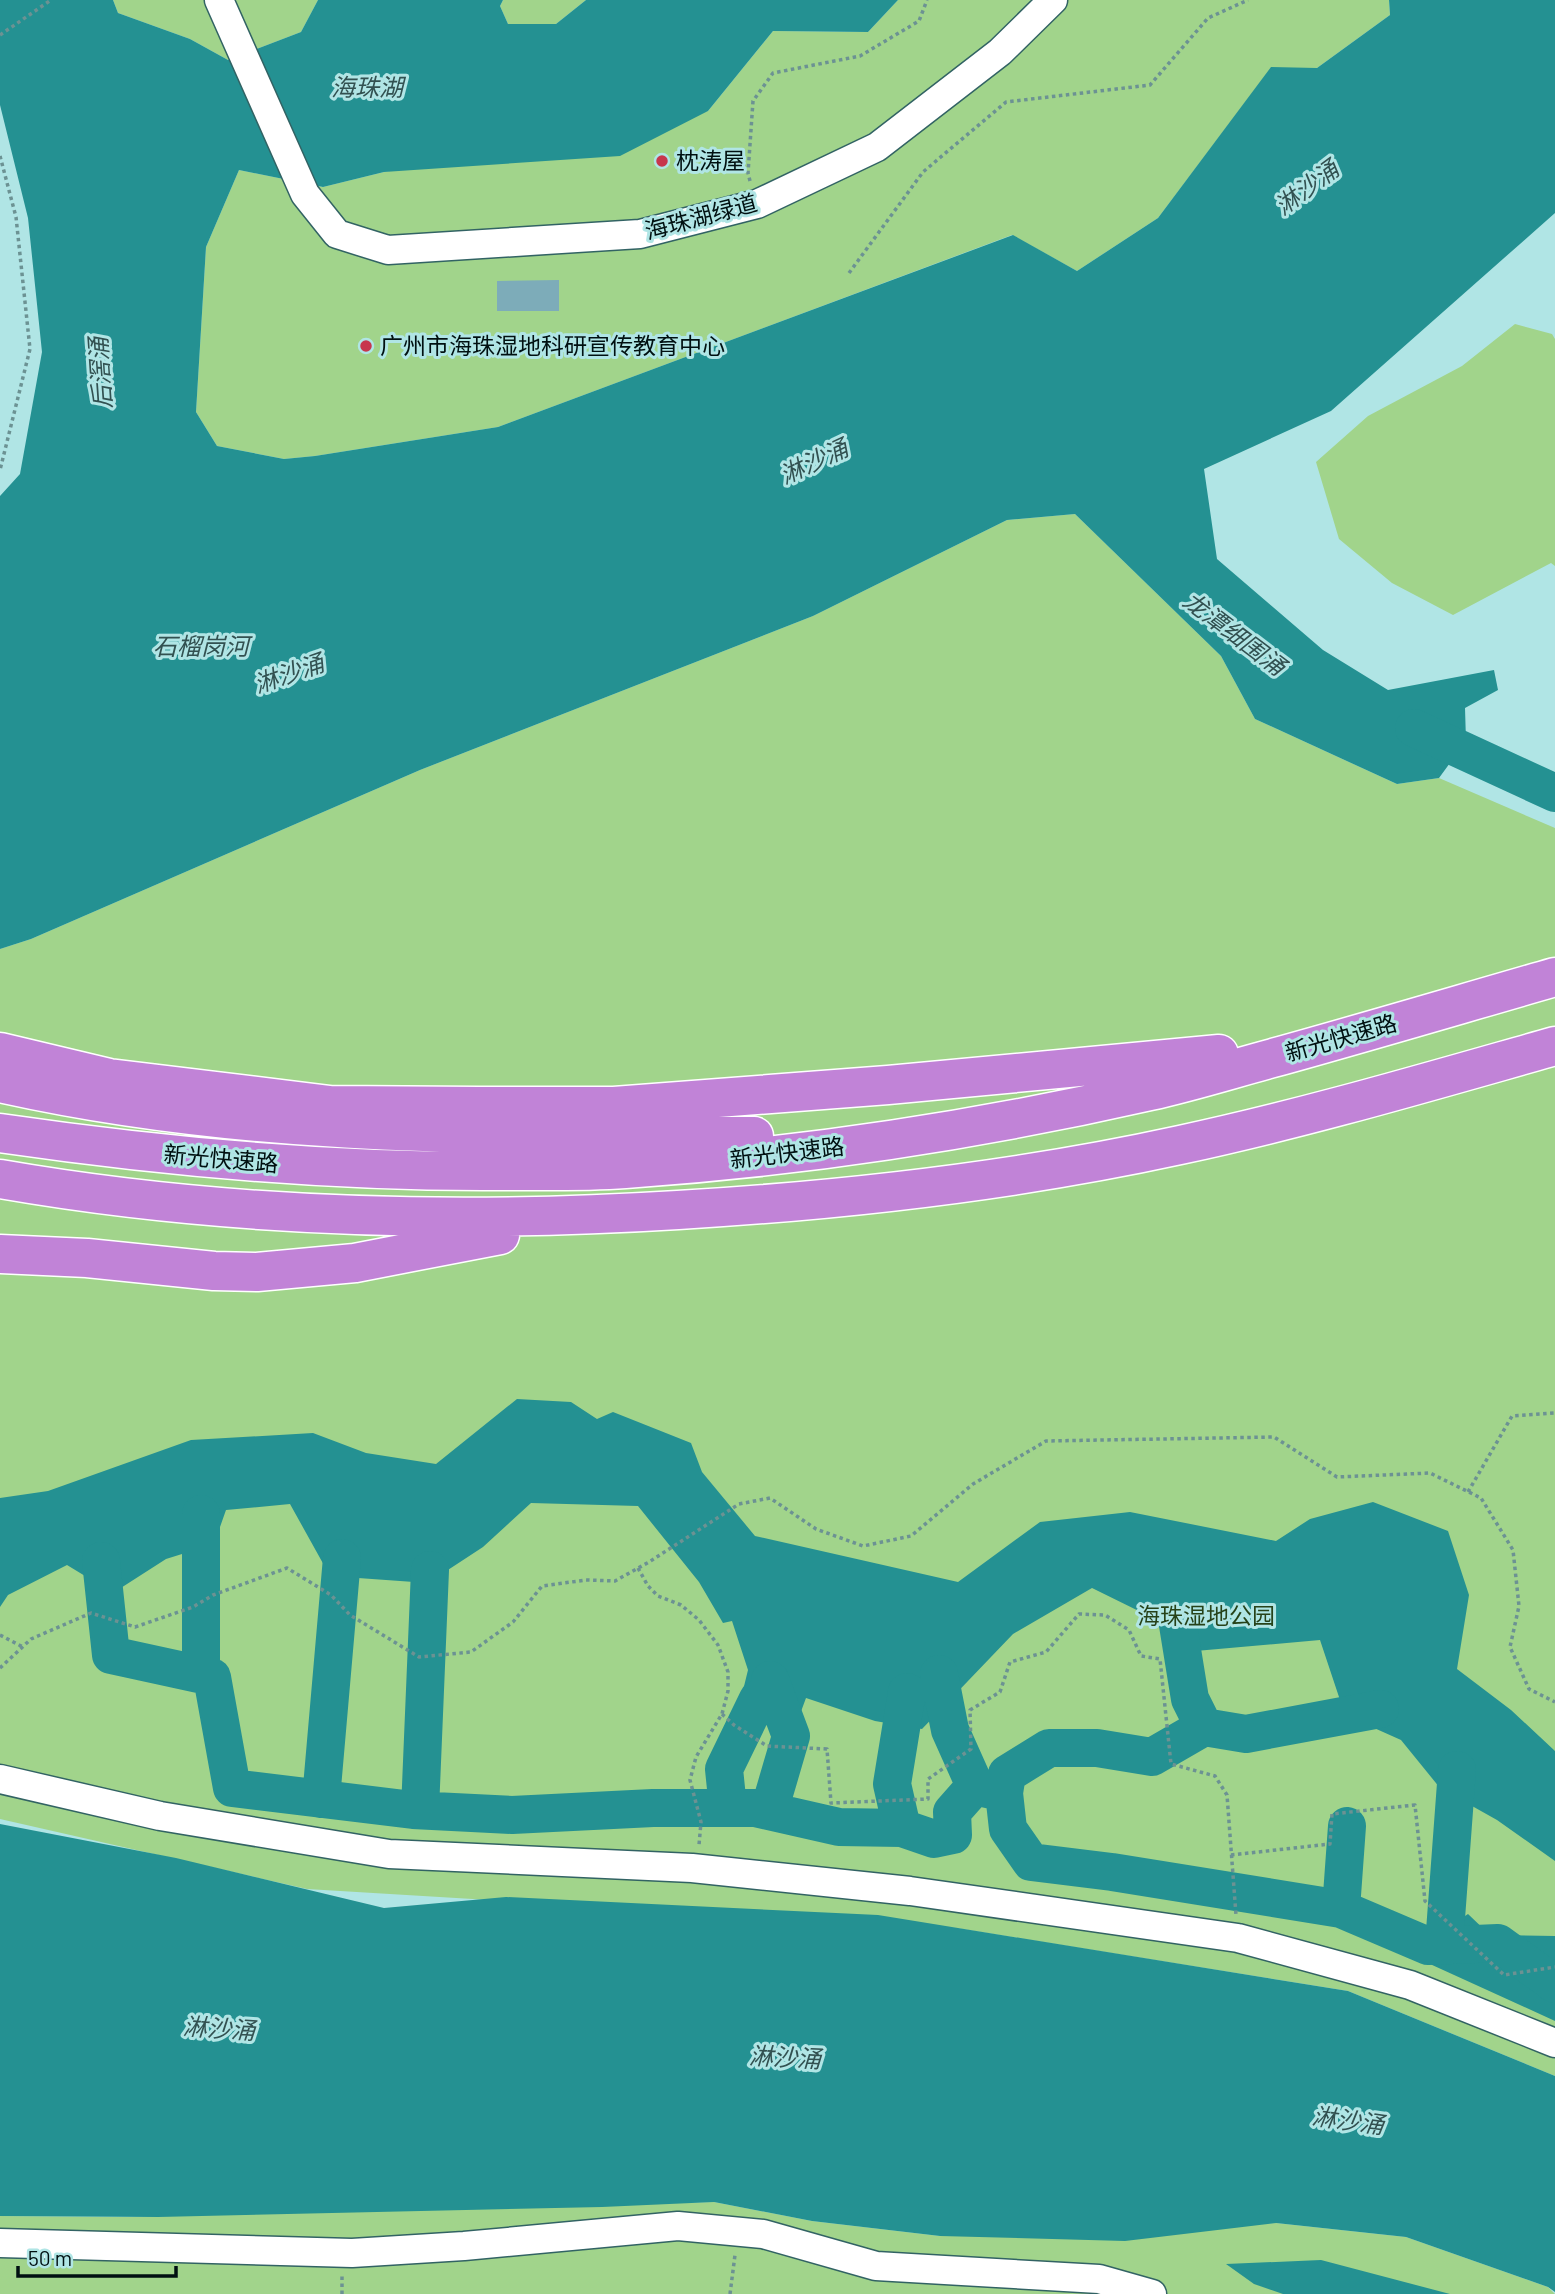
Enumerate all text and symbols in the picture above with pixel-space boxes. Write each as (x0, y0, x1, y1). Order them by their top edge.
water label: 海珠湖 (331, 72, 407, 101)
place label: 枕涛屋 (676, 146, 745, 174)
water label: 淋沙涌 (1269, 152, 1346, 220)
marker: 枕涛屋 (654, 153, 670, 169)
street label: 海珠湖绿道 (642, 188, 760, 244)
place label: 广州市海珠湿地科研宣传教育中心 (380, 331, 725, 359)
water label: 后滘涌 (82, 333, 116, 410)
marker: 广州市海珠湿地科研宣传教育中心 (358, 338, 374, 354)
water label: 淋沙涌 (775, 431, 855, 489)
water label: 龙潭细围涌 (1178, 585, 1294, 682)
water label: 石榴岗河 (153, 631, 253, 660)
water label: 淋沙涌 (250, 646, 330, 698)
street label: 新光快速路 (1282, 1008, 1400, 1066)
street label: 新光快速路 (728, 1131, 846, 1173)
street label: 新光快速路 (163, 1139, 280, 1177)
park label: 海珠湿地公园 (1137, 1601, 1275, 1629)
water label: 淋沙涌 (182, 2011, 259, 2045)
water label: 淋沙涌 (748, 2040, 825, 2073)
water label: 淋沙涌 (1311, 2100, 1389, 2139)
scale bar (18, 2234, 175, 2278)
text: 50 m (28, 2245, 72, 2270)

